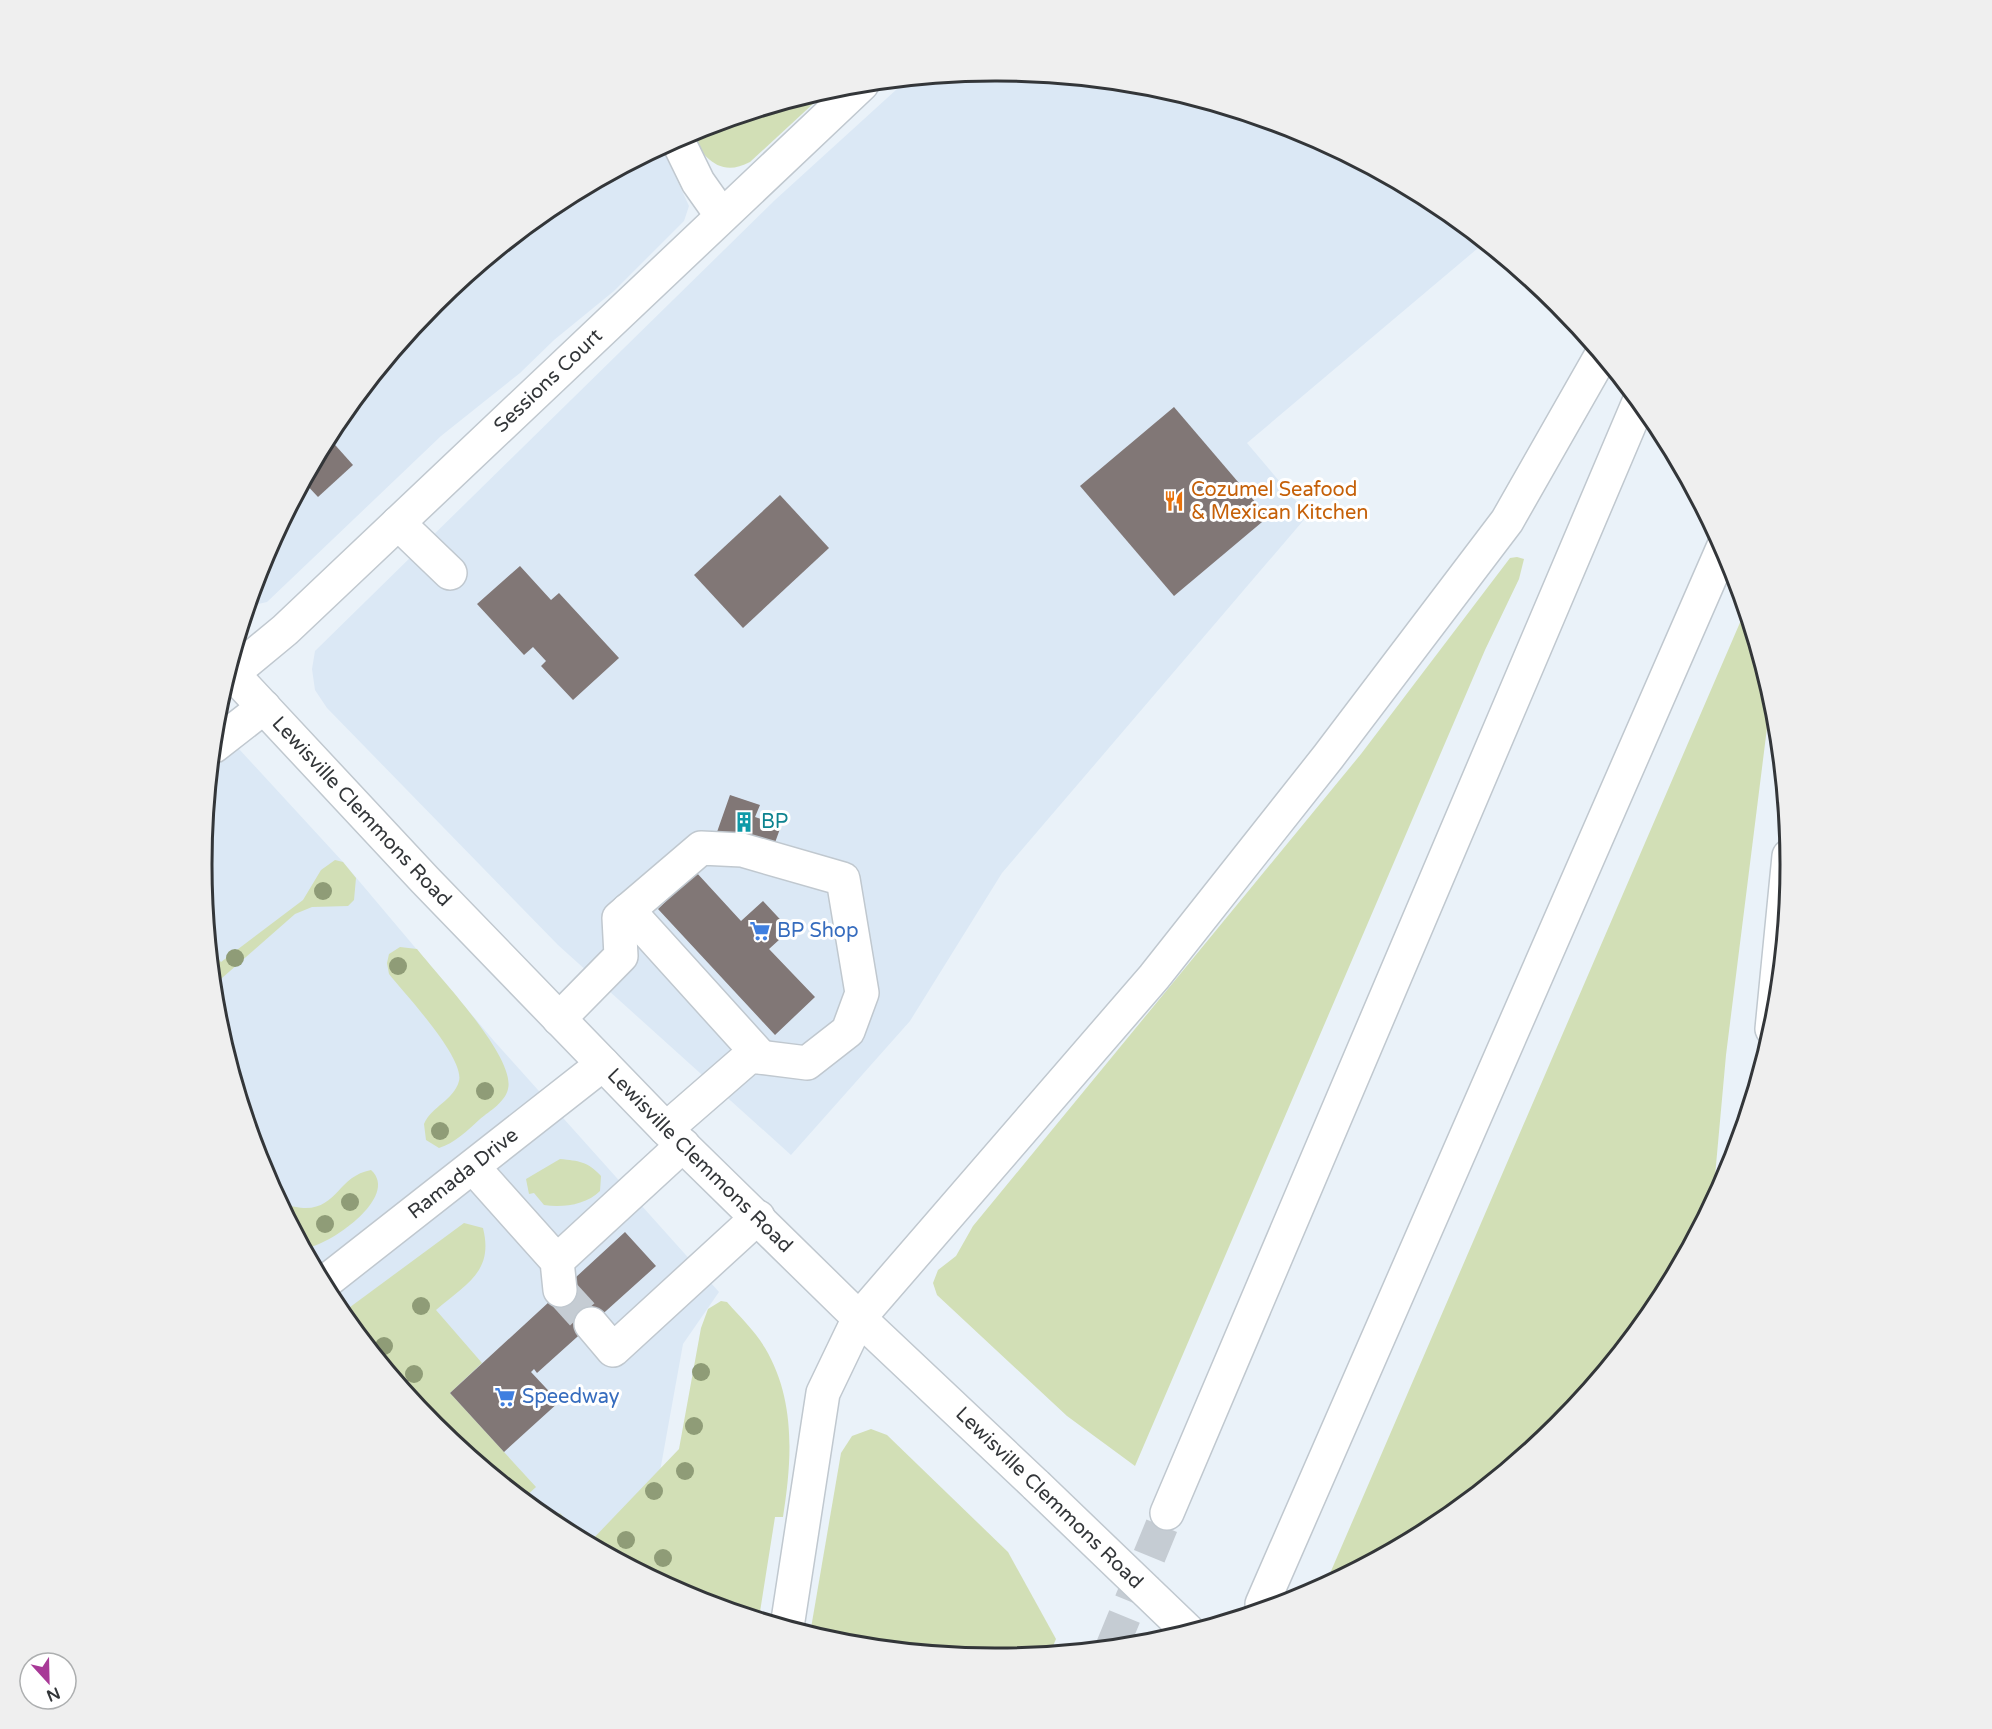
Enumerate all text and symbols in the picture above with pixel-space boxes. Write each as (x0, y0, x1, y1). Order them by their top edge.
street label: Sessions Court (489, 324, 608, 438)
place label: Cozumel Seafood & Mexican Kitchen (1191, 478, 1368, 525)
restaurant icon: Cozumel Seafood & Mexican Kitchen (1162, 489, 1186, 513)
street label: Lewisville Clemmons Road (267, 712, 456, 912)
building icon: BP (732, 810, 756, 834)
place label: BP (761, 810, 788, 834)
supermarket icon: BP Shop (748, 919, 772, 943)
place label: BP Shop (777, 919, 859, 943)
street label: Lewisville Clemmons Road (602, 1063, 797, 1258)
street label: Ramada Drive (403, 1123, 523, 1224)
supermarket icon: Speedway (493, 1385, 517, 1409)
place label: Speedway (522, 1385, 620, 1409)
street label: Lewisville Clemmons Road (950, 1402, 1148, 1594)
north arrow (18, 1651, 78, 1711)
text: N (44, 1682, 63, 1706)

